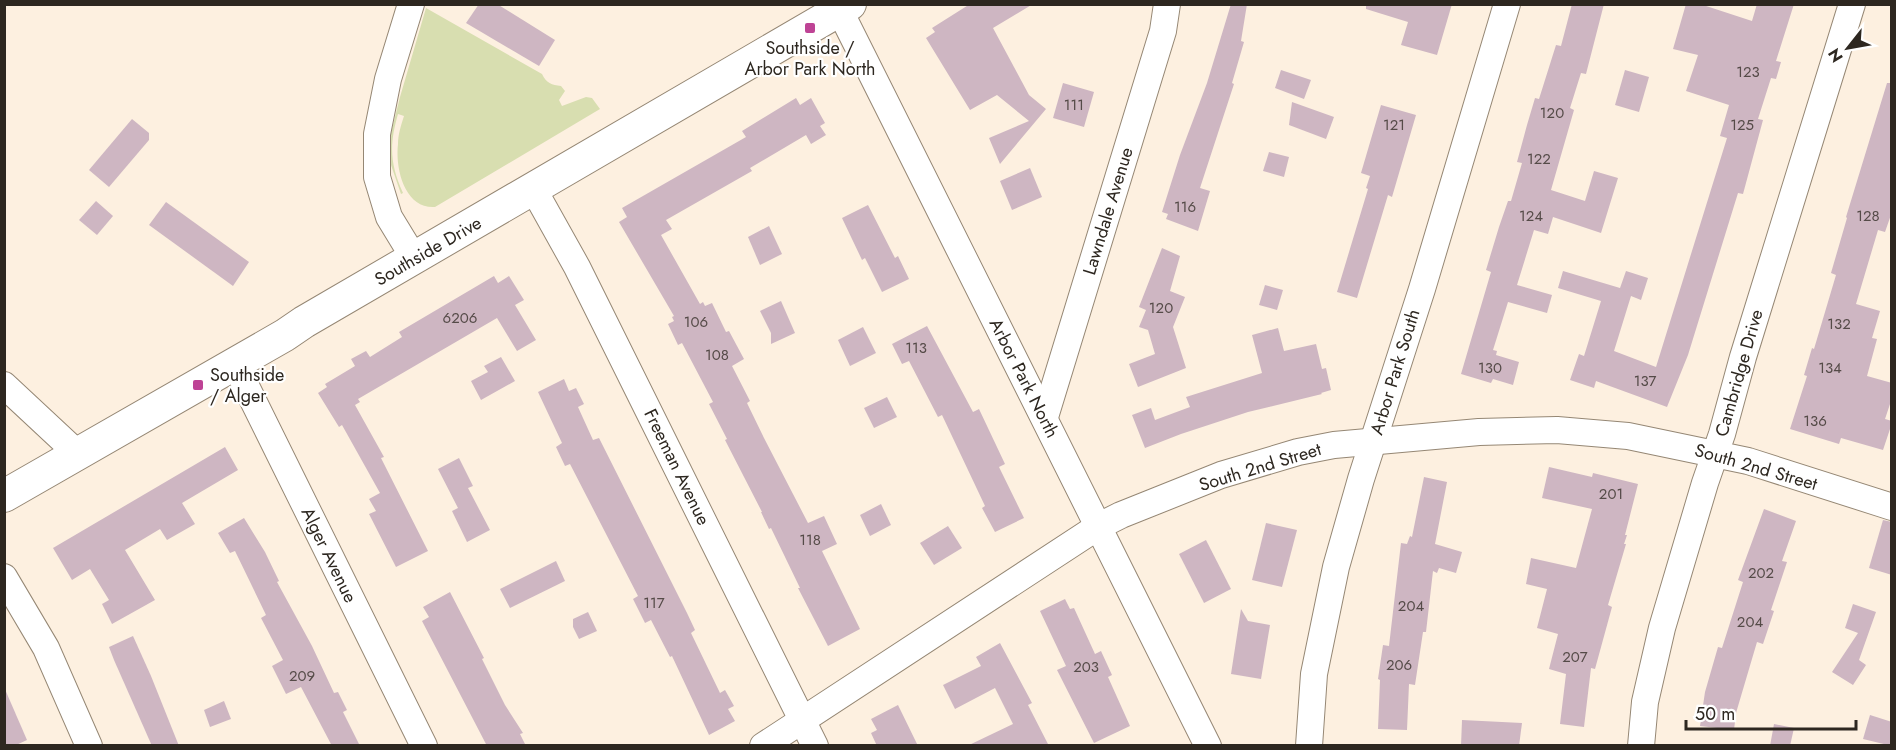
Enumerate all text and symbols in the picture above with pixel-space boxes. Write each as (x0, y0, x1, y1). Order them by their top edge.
north arrow (1818, 18, 1878, 78)
marker: Southside / Arbor Park North (803, 21, 817, 35)
place label: Southside / Arbor Park North (745, 35, 875, 82)
text: N (1822, 44, 1849, 67)
house number: 123 (1736, 61, 1760, 83)
house number: 111 (1064, 94, 1084, 116)
house number: 120 (1540, 102, 1564, 124)
house number: 121 (1383, 114, 1405, 136)
house number: 125 (1730, 114, 1754, 136)
street label: Lawndale Avenue (1076, 144, 1140, 278)
house number: 122 (1527, 148, 1551, 170)
house number: 116 (1174, 196, 1196, 218)
house number: 124 (1519, 205, 1543, 227)
house number: 128 (1856, 205, 1880, 227)
street label: Southside Drive (370, 210, 486, 292)
house number: 120 (1149, 297, 1173, 319)
street label: Arbor Park South (1364, 306, 1426, 438)
street label: Cambridge Drive (1708, 306, 1770, 440)
house number: 6206 (443, 307, 477, 329)
house number: 106 (684, 311, 708, 333)
house number: 132 (1827, 313, 1851, 335)
street label: Arbor Park North (983, 314, 1065, 442)
house number: 113 (905, 337, 927, 359)
house number: 108 (705, 344, 729, 366)
house number: 130 (1478, 357, 1502, 379)
house number: 134 (1818, 357, 1842, 379)
place label: Southside / Alger (210, 362, 284, 409)
house number: 137 (1634, 370, 1656, 392)
marker: Southside / Alger (191, 378, 205, 392)
street label: Freeman Avenue (638, 404, 716, 530)
house number: 136 (1803, 410, 1827, 432)
street label: South 2nd Street (1196, 436, 1325, 498)
street label: South 2nd Street (1692, 437, 1821, 497)
house number: 201 (1599, 483, 1623, 505)
street label: Alger Avenue (295, 503, 363, 607)
house number: 118 (799, 529, 821, 551)
house number: 202 (1748, 562, 1774, 584)
house number: 117 (643, 592, 665, 614)
house number: 204 (1398, 595, 1424, 617)
house number: 204 (1737, 611, 1763, 633)
house number: 207 (1562, 646, 1588, 668)
house number: 206 (1386, 654, 1412, 676)
house number: 203 (1073, 656, 1099, 678)
house number: 209 (289, 665, 315, 687)
scale bar (1686, 693, 1856, 731)
text: 50 m (1695, 701, 1735, 727)

